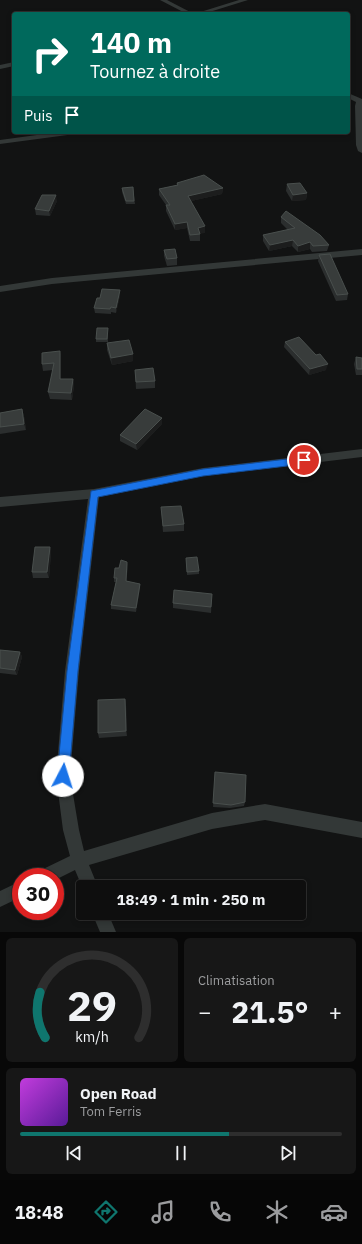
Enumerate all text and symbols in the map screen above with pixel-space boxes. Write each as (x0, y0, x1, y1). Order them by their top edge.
text: 140 m (90, 24, 172, 61)
icon: right (24, 28, 76, 80)
text: Tournez à droite (90, 60, 220, 83)
icon: arrive (61, 104, 83, 126)
text: Puis (24, 106, 53, 125)
pin (287, 443, 321, 477)
icon: arrive (293, 449, 315, 471)
position arrow (42, 755, 84, 797)
speed limit sign: 30 (12, 868, 64, 920)
text: 18:49 · 1 min · 250 m (117, 890, 265, 909)
text: Climatisation (198, 972, 275, 989)
text: 29 (67, 978, 117, 1032)
text: 21.5° (231, 992, 309, 1031)
text: − (198, 997, 211, 1026)
text: + (329, 997, 342, 1026)
text: km/h (75, 1027, 109, 1046)
text: Open Road (80, 1084, 157, 1103)
text: Tom Ferris (80, 1103, 142, 1120)
icon: previous (63, 1142, 85, 1164)
icon: pause (170, 1142, 192, 1164)
icon: next (277, 1142, 299, 1164)
icon: directions (92, 1198, 120, 1226)
icon: music (149, 1198, 177, 1226)
icon: phone (206, 1198, 234, 1226)
icon: climate (263, 1198, 291, 1226)
icon: car (320, 1198, 348, 1226)
text: 18:48 (14, 1201, 64, 1224)

